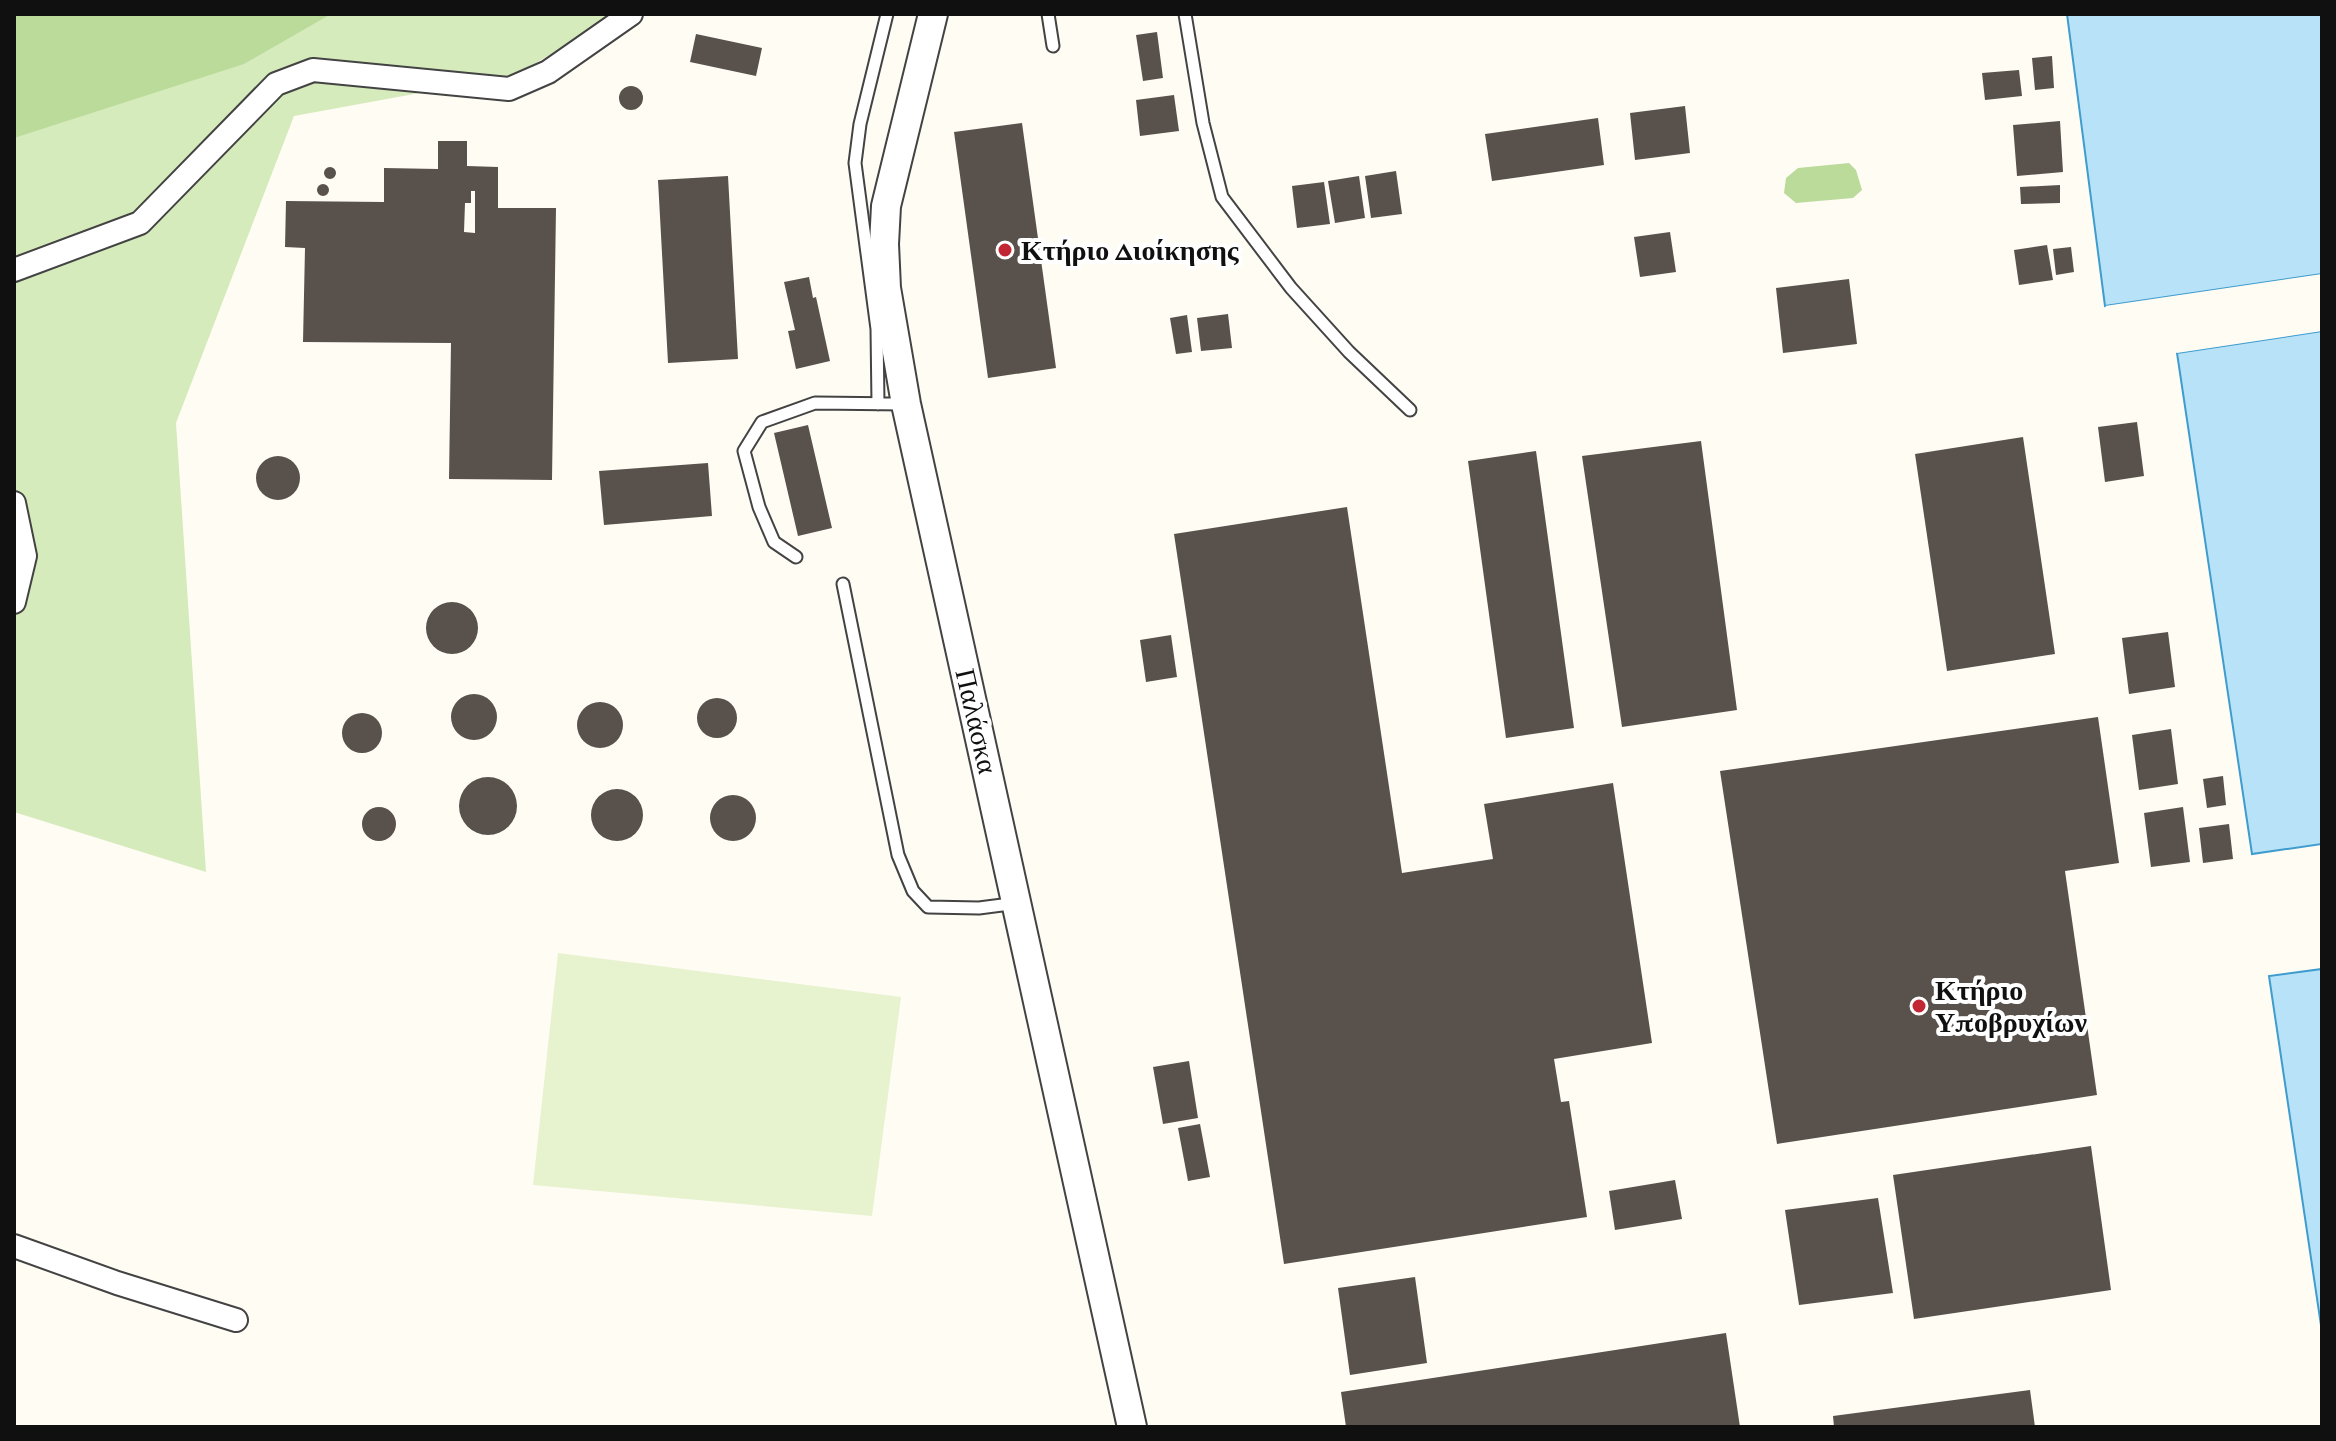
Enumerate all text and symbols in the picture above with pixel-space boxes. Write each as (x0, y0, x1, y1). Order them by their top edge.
place label: Κτήριο Διοίκησης (1021, 235, 1240, 266)
marker: Κτήριο Διοίκησης (996, 241, 1014, 259)
street label: Παλάσκα (949, 666, 1004, 777)
place label: Κτήριο Υποβρυχίων (1935, 975, 2087, 1038)
marker: Κτήριο Υποβρυχίων (1910, 997, 1928, 1015)

